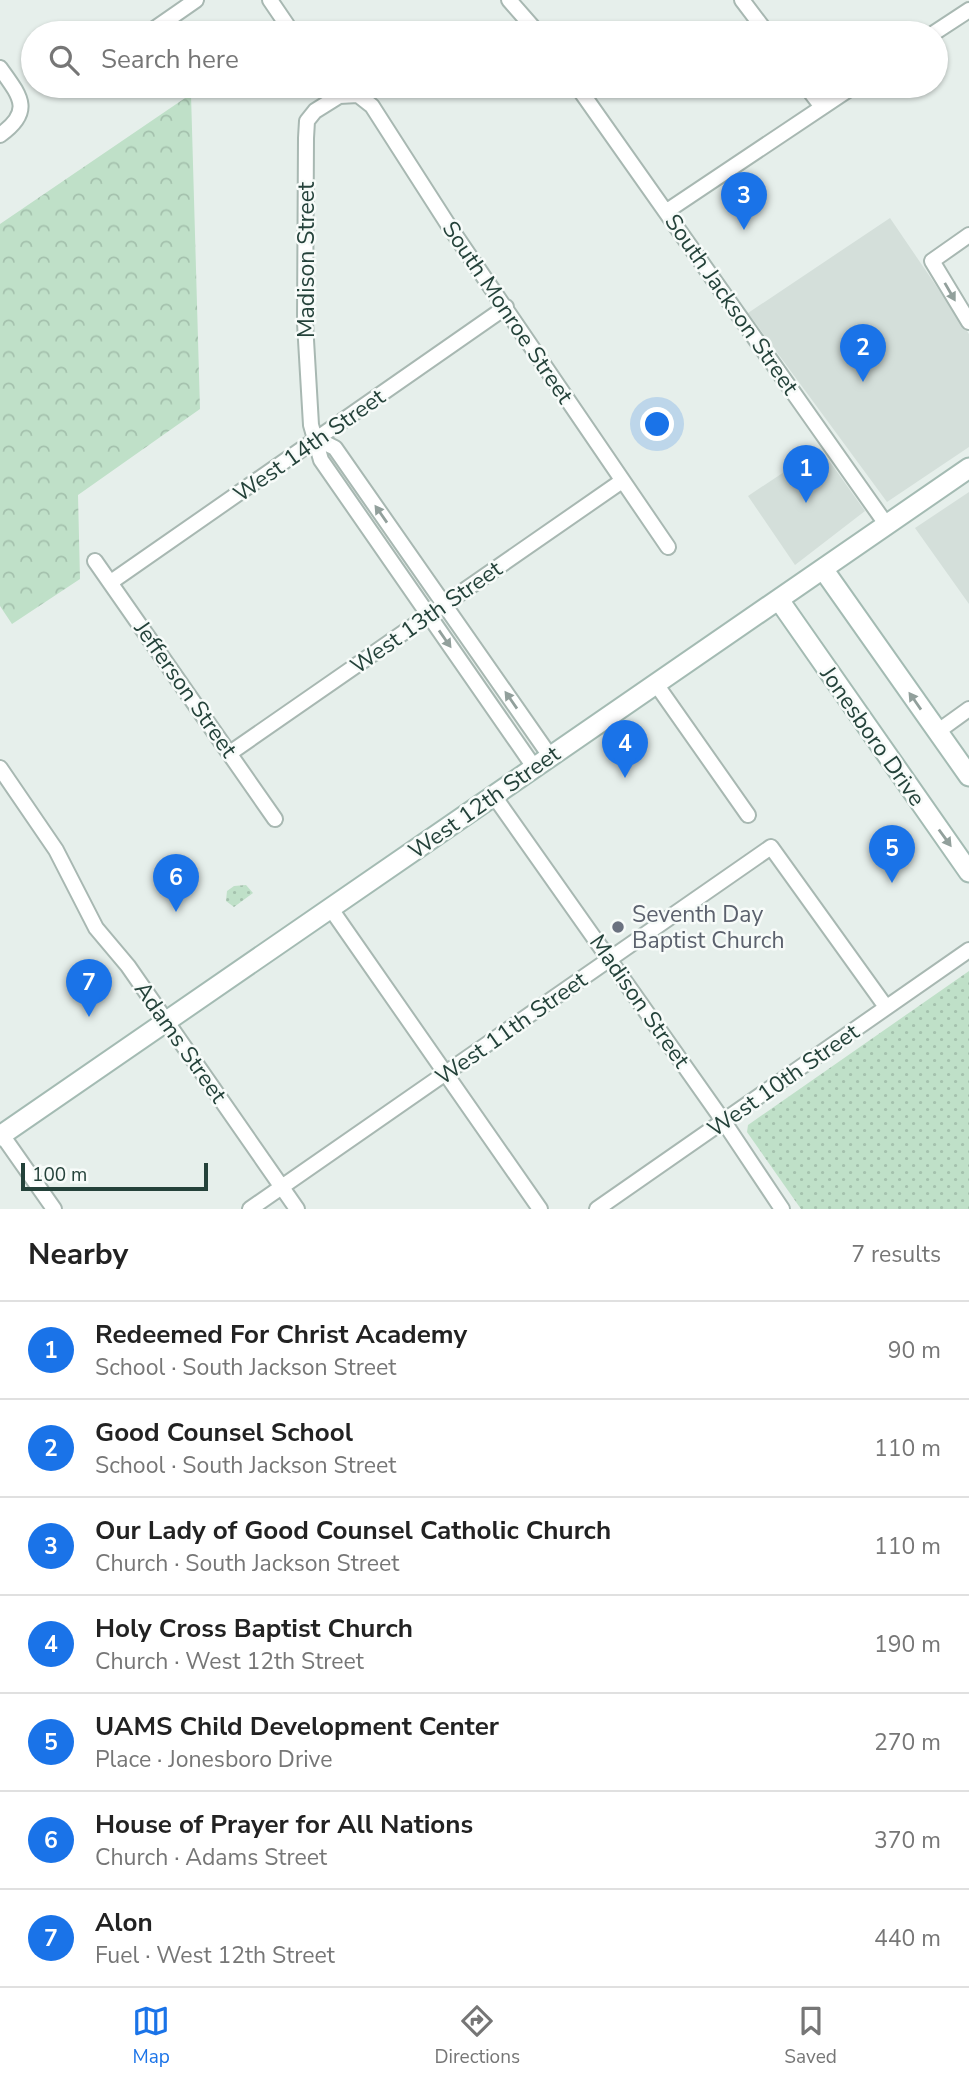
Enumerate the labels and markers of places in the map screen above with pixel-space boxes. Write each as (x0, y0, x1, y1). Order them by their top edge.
pin: 3 (721, 172, 767, 230)
pin: 2 (840, 324, 886, 382)
pin: 1 (783, 445, 829, 503)
pin: 4 (602, 720, 648, 778)
pin: 5 (869, 825, 915, 883)
pin: 6 (153, 854, 199, 912)
place label: Seventh Day Baptist Church (632, 899, 785, 956)
marker: Seventh Day Baptist Church (610, 919, 626, 935)
pin: 7 (66, 959, 112, 1017)

